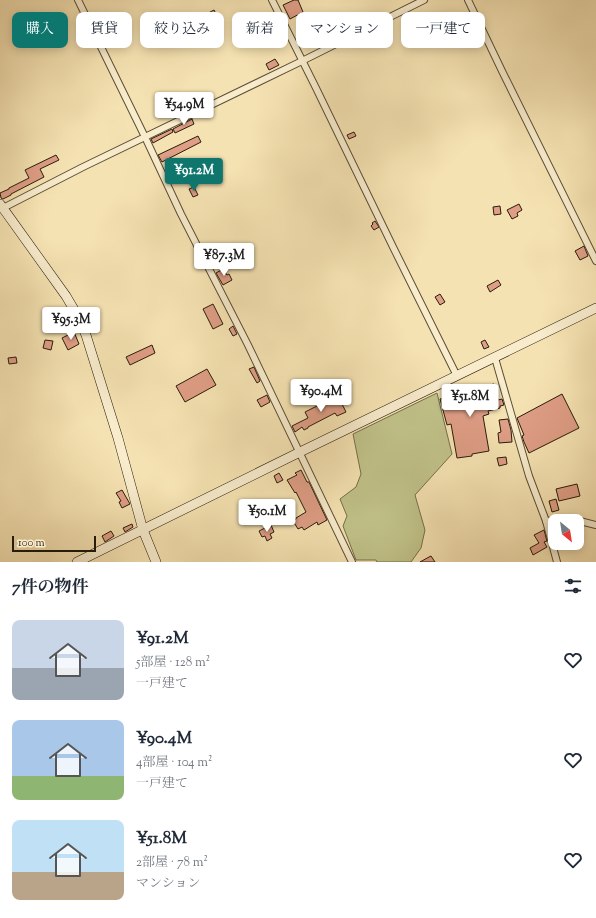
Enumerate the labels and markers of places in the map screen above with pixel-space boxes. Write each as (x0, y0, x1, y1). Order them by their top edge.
pin: ¥54.9M (151, 92, 217, 126)
pin: ¥91.2M (161, 158, 227, 192)
pin: ¥87.3M (191, 243, 257, 277)
pin: ¥95.3M (38, 307, 104, 341)
pin: ¥90.4M (288, 379, 354, 413)
pin: ¥51.8M (437, 384, 503, 418)
pin: ¥50.1M (234, 499, 300, 533)

